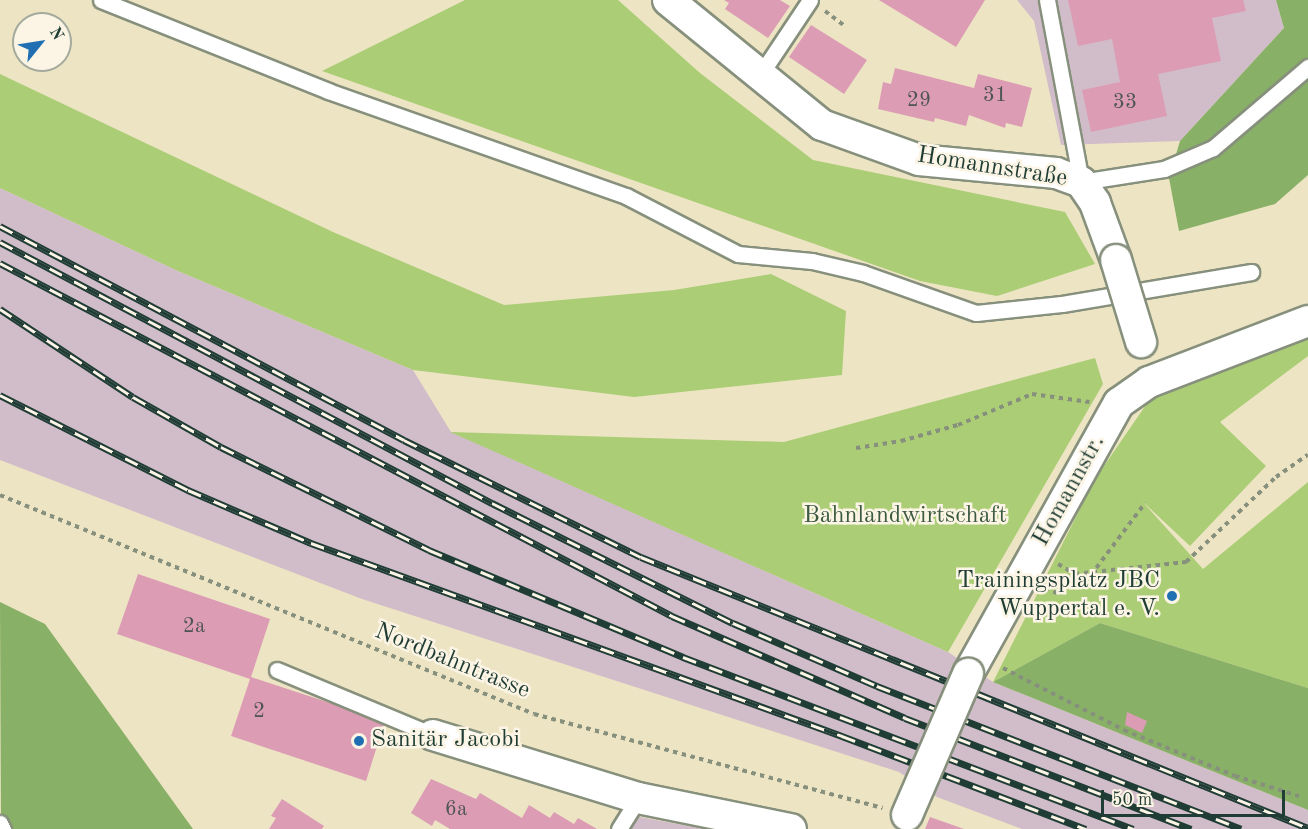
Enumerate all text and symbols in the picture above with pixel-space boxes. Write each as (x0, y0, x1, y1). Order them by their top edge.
north arrow (12, 12, 72, 72)
text: N (46, 25, 66, 43)
house number: 31 (983, 83, 1007, 109)
house number: 29 (907, 88, 931, 114)
house number: 33 (1113, 90, 1137, 116)
street label: Homannstraße (915, 142, 1069, 194)
street label: Homannstr. (1028, 430, 1112, 552)
park label: Bahnlandwirtschaft (803, 503, 1007, 531)
place label: Trainingsplatz JBC Wuppertal e. V. (957, 568, 1160, 624)
marker: Trainingsplatz JBC Wuppertal e. V. (1165, 589, 1179, 603)
house number: 2a (183, 614, 205, 640)
street label: Nordbahntrasse (370, 618, 534, 706)
house number: 2 (253, 699, 265, 725)
place label: Sanitär Jacobi (371, 727, 520, 755)
marker: Sanitär Jacobi (352, 734, 366, 748)
scale bar (1104, 778, 1288, 816)
text: 50 m (1112, 791, 1152, 809)
house number: 6a (445, 797, 467, 823)

